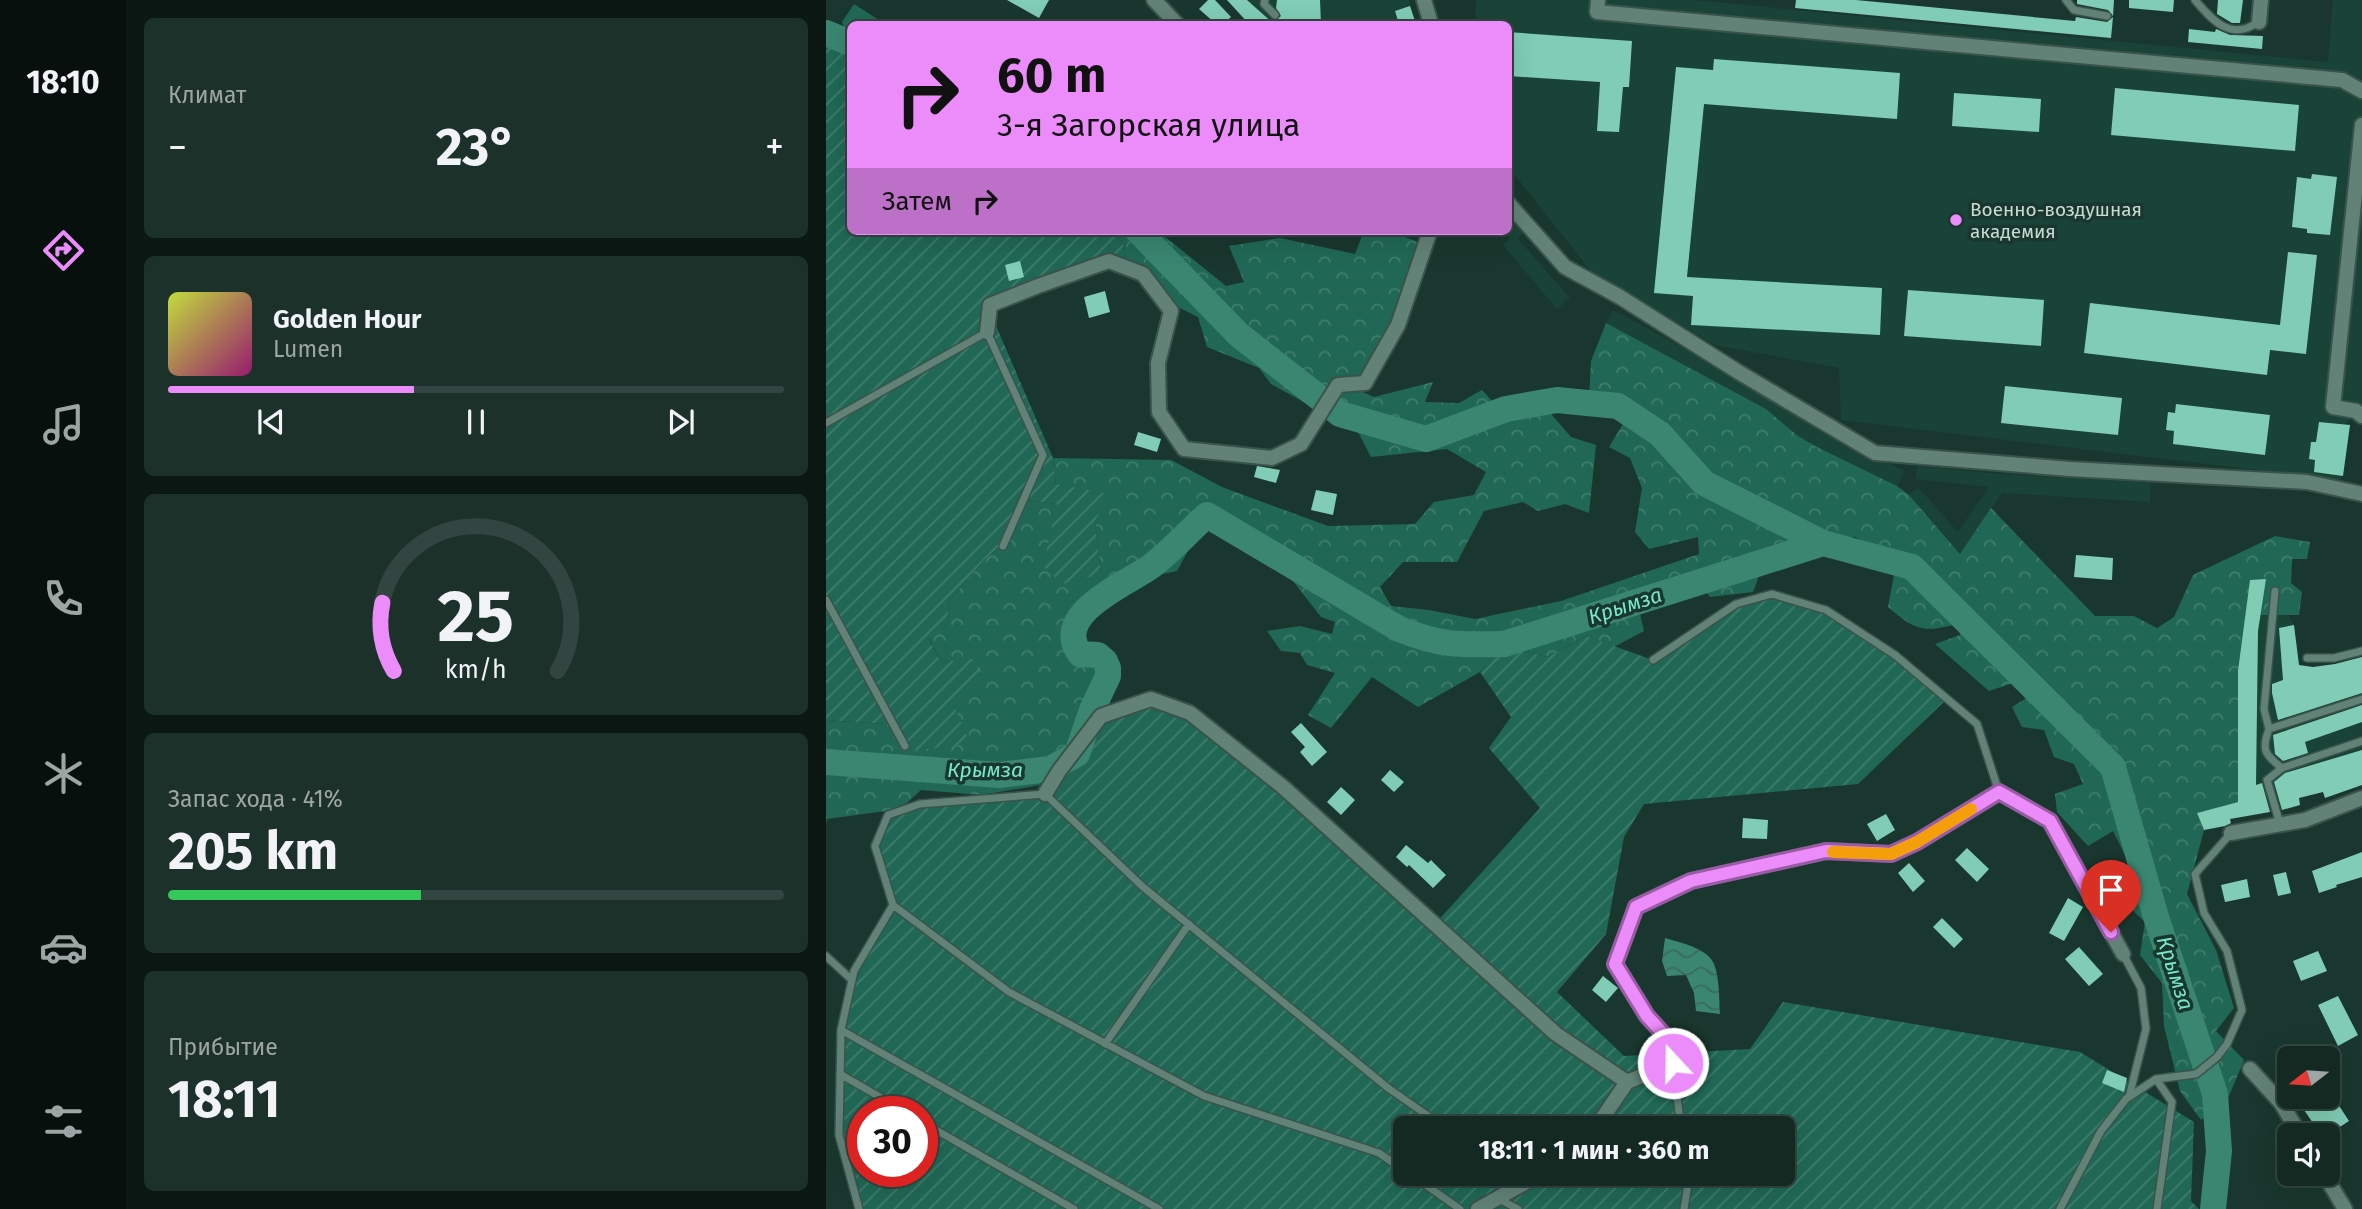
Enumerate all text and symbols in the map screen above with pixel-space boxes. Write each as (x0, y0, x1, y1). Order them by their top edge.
text: 60 m (997, 46, 1106, 105)
icon: right (882, 49, 973, 140)
text: 18:10 (26, 63, 100, 101)
text: Климат (168, 81, 246, 109)
text: 3-я Загорская улица (997, 106, 1300, 144)
text: 23° (436, 116, 516, 179)
text: − (168, 124, 187, 170)
text: + (765, 124, 784, 170)
icon: right (966, 182, 1004, 220)
text: Затем (882, 186, 952, 217)
place label: Военно-воздушная академия (1970, 198, 2142, 243)
marker: Военно-воздушная академия (1948, 212, 1964, 228)
icon: directions (39, 226, 88, 275)
text: Golden Hour (273, 304, 421, 335)
text: Lumen (273, 335, 343, 363)
icon: music (39, 400, 88, 449)
icon: previous (252, 403, 290, 441)
icon: pause (457, 403, 495, 441)
icon: next (662, 403, 700, 441)
text: 25 (438, 573, 514, 660)
icon: phone (39, 574, 88, 623)
water label: Крымза (1585, 582, 1665, 630)
text: km/h (445, 654, 507, 684)
icon: climate (39, 749, 88, 798)
water label: Крымза (947, 757, 1023, 783)
text: Запас хода · 41% (168, 785, 343, 813)
text: 205 km (168, 820, 338, 883)
pin (2081, 860, 2141, 932)
icon: arrive (2092, 871, 2130, 909)
icon: car (39, 923, 88, 972)
water label: Крымза (2151, 933, 2199, 1013)
position arrow (1636, 1026, 1710, 1100)
text: Прибытие (168, 1033, 278, 1061)
north arrow (2277, 1046, 2340, 1110)
map controls (2277, 1046, 2340, 1186)
text: 18:11 (168, 1068, 280, 1131)
speed limit sign: 30 (847, 1096, 938, 1187)
icon: filters (39, 1097, 88, 1146)
button: sound (2277, 1123, 2340, 1186)
text: 18:11 · 1 мин · 360 m (1478, 1135, 1710, 1166)

